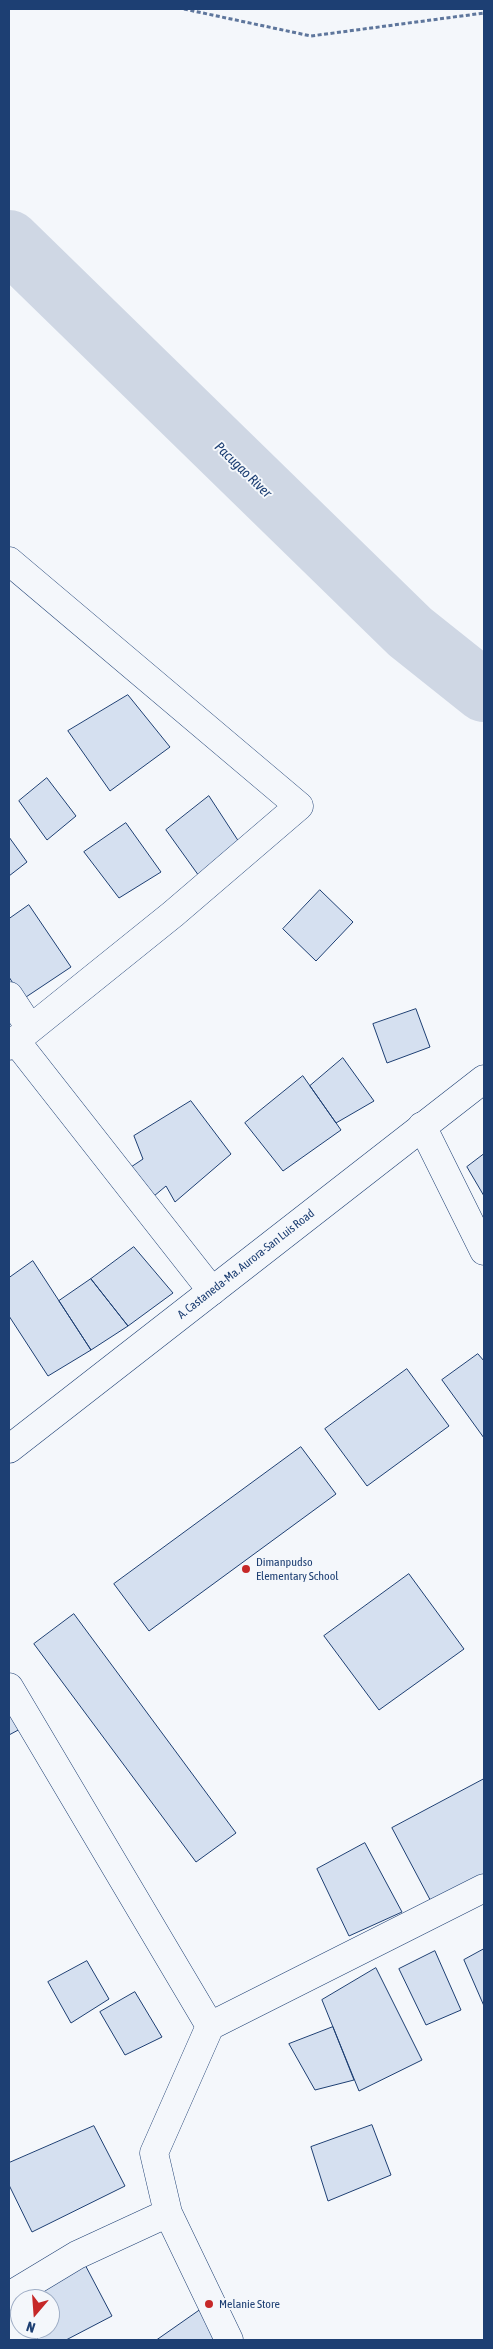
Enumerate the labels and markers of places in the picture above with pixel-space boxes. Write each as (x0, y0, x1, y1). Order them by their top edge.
place label: Dimanpudso Elementary School (256, 1555, 338, 1583)
marker: Dimanpudso Elementary School (240, 1563, 252, 1575)
place label: Melanie Store (219, 2297, 280, 2311)
marker: Melanie Store (203, 2298, 215, 2310)

